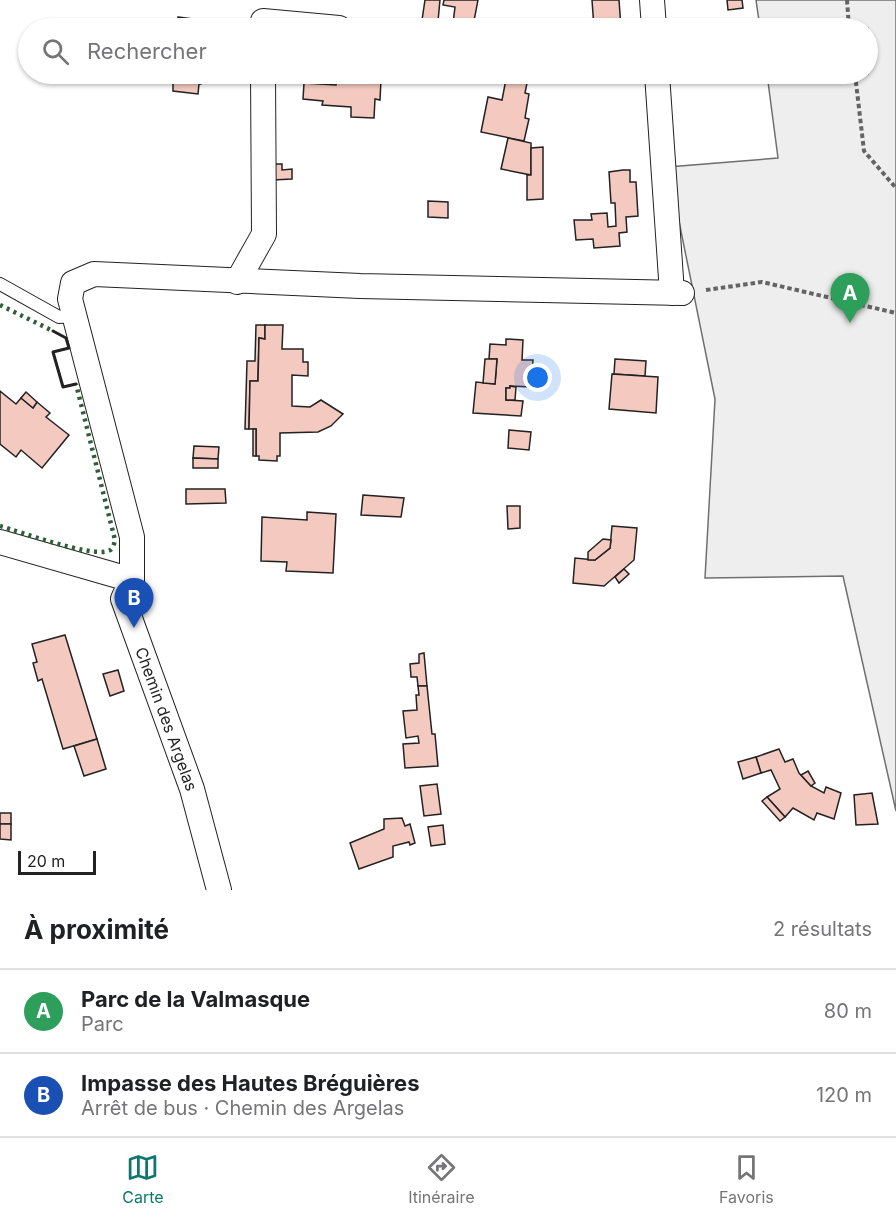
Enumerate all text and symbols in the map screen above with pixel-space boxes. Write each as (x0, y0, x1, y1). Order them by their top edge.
search box (18, 18, 878, 84)
icon: search (39, 35, 72, 68)
text: Rechercher (87, 38, 207, 64)
pin: A (830, 274, 870, 323)
your location (523, 363, 552, 392)
pin: B (114, 578, 154, 628)
street label: Chemin des Argelas (131, 644, 202, 794)
scale bar (18, 848, 96, 876)
text: 20 m (27, 851, 65, 871)
text: À proximité (24, 914, 169, 945)
text: 2 résultats (773, 917, 872, 941)
text: Parc de la Valmasque (81, 986, 310, 1012)
text: A (36, 999, 51, 1023)
text: 80 m (824, 999, 872, 1023)
text: Parc (81, 1012, 124, 1036)
text: Impasse des Hautes Bréguières (81, 1070, 420, 1096)
text: B (37, 1083, 50, 1107)
text: 120 m (816, 1083, 872, 1107)
text: Arrêt de bus · Chemin des Argelas (81, 1096, 404, 1120)
tab: Carte (122, 1151, 164, 1207)
tab: Itinéraire (408, 1151, 475, 1207)
tab: Favoris (719, 1151, 774, 1207)

